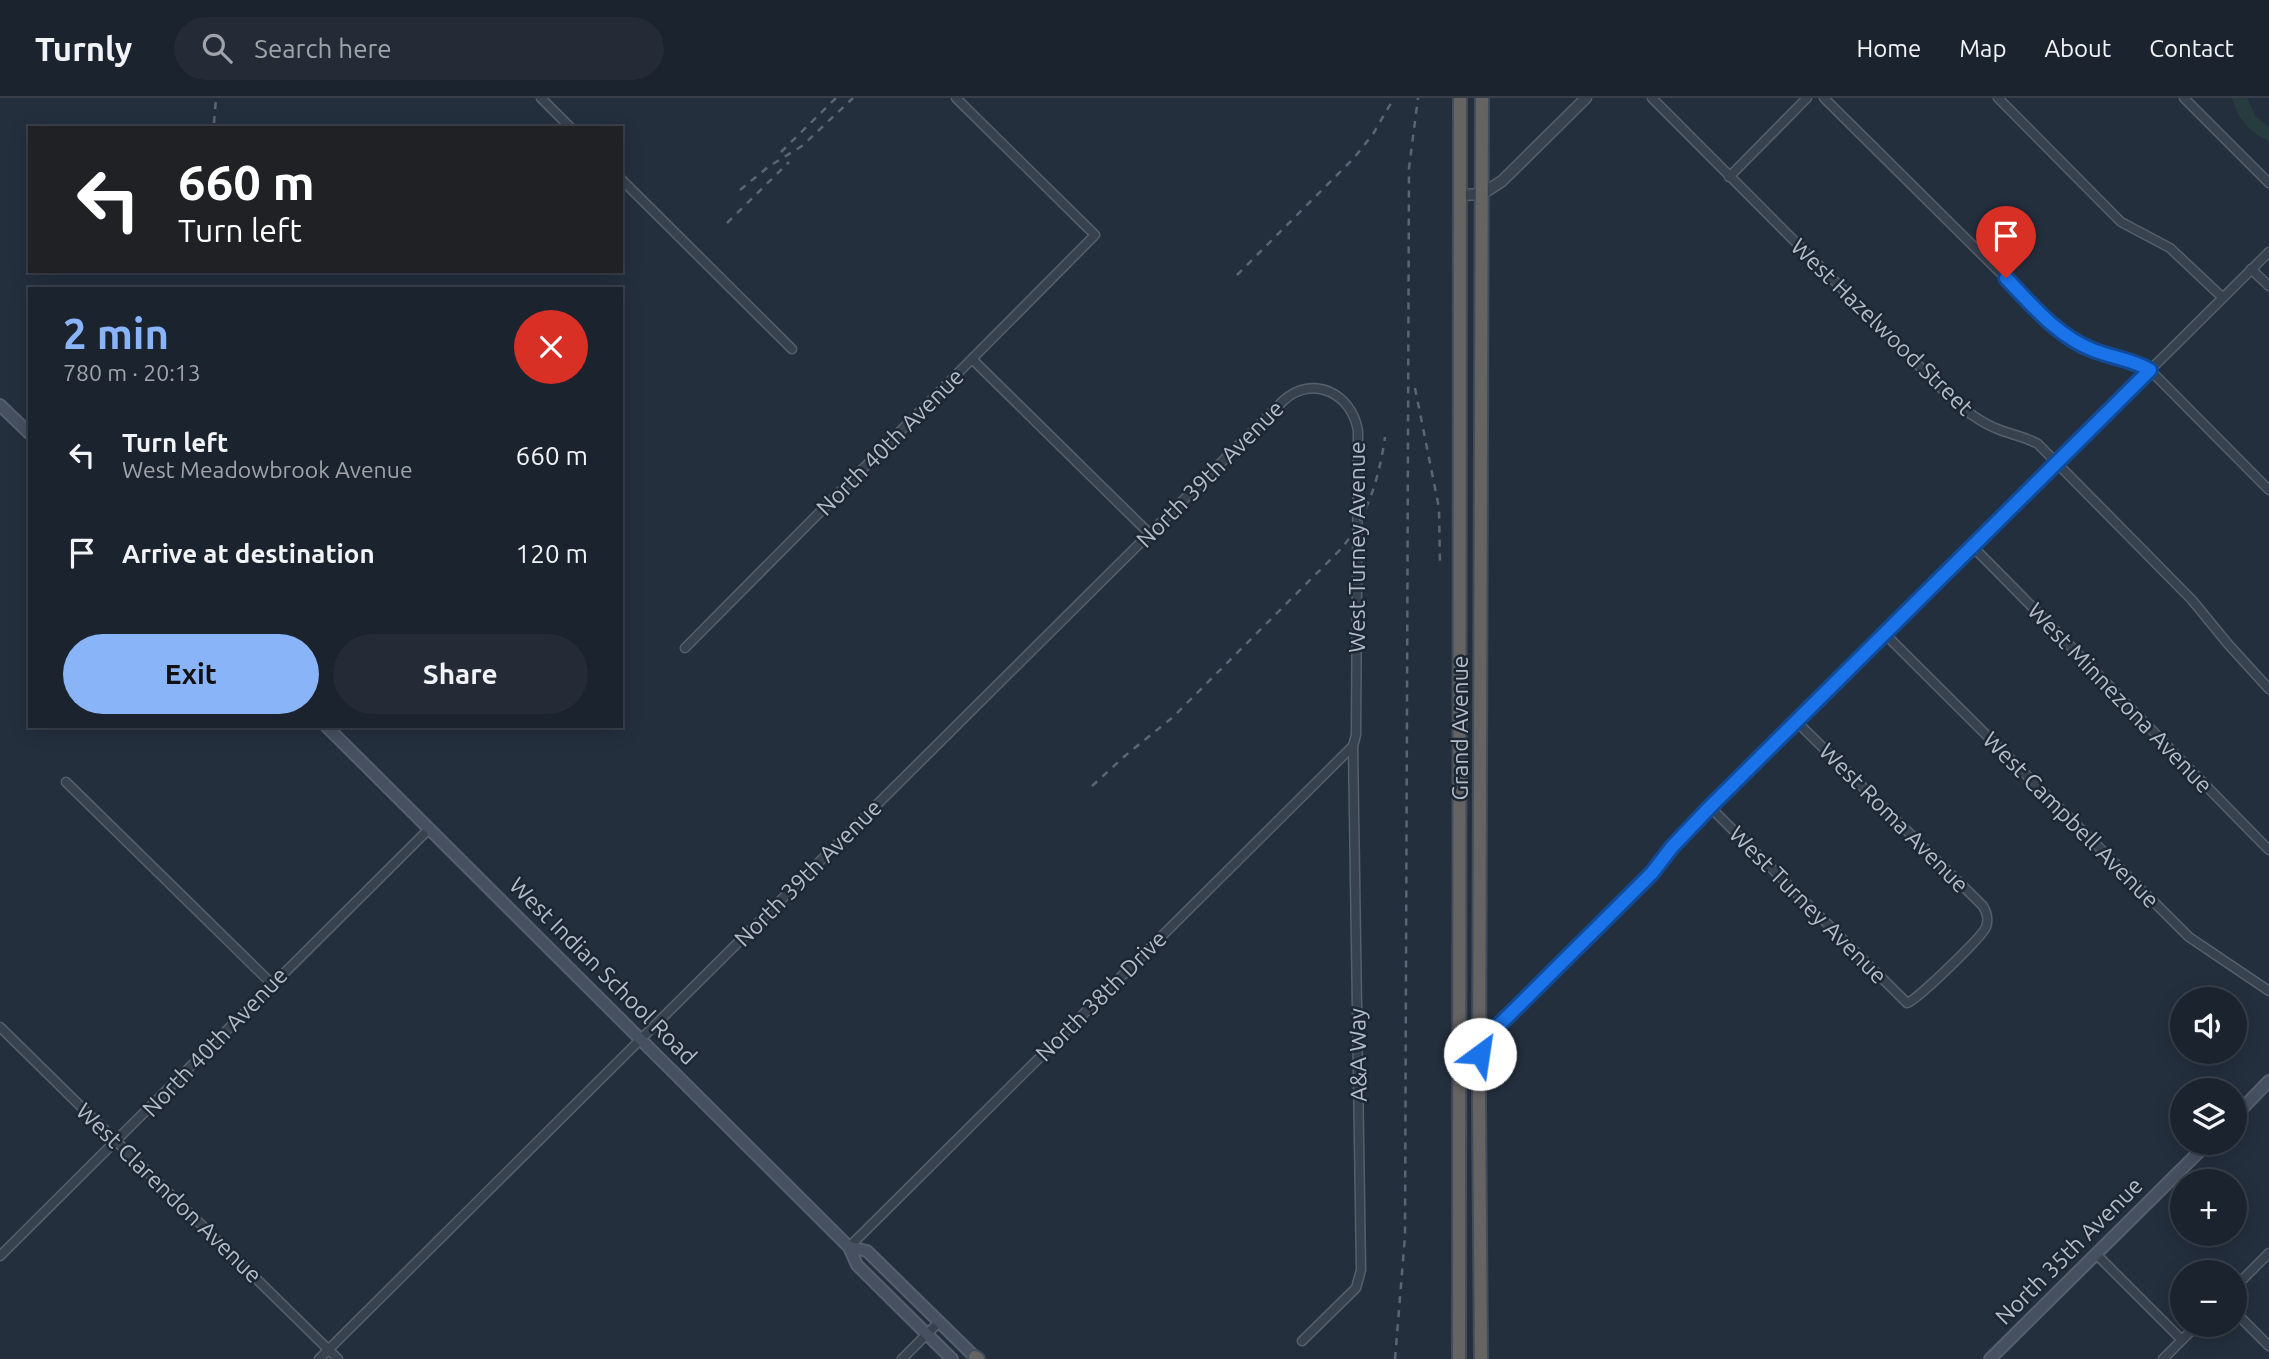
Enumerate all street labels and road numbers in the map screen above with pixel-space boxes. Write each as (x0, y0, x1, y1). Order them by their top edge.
street label: West Hazelwood Street (1786, 233, 1978, 420)
street label: North 40th Avenue (811, 363, 968, 520)
street label: North 39th Avenue (1131, 395, 1288, 552)
street label: West Turney Avenue (1344, 441, 1369, 653)
street label: West Minnezona Avenue (2023, 598, 2218, 798)
street label: Grand Avenue (1447, 655, 1472, 801)
street label: West Campbell Avenue (1978, 727, 2164, 913)
street label: West Roma Avenue (1815, 738, 1974, 897)
street label: North 39th Avenue (729, 794, 886, 951)
street label: West Turney Avenue (1725, 821, 1892, 988)
street label: West Indian School Road (505, 872, 702, 1069)
street label: North 38th Drive (1030, 925, 1171, 1066)
street label: North 40th Avenue (137, 962, 292, 1121)
street label: A&A Way (1344, 1008, 1371, 1102)
street label: West Clarendon Avenue (72, 1098, 267, 1288)
street label: North 35th Avenue (1990, 1172, 2147, 1329)

